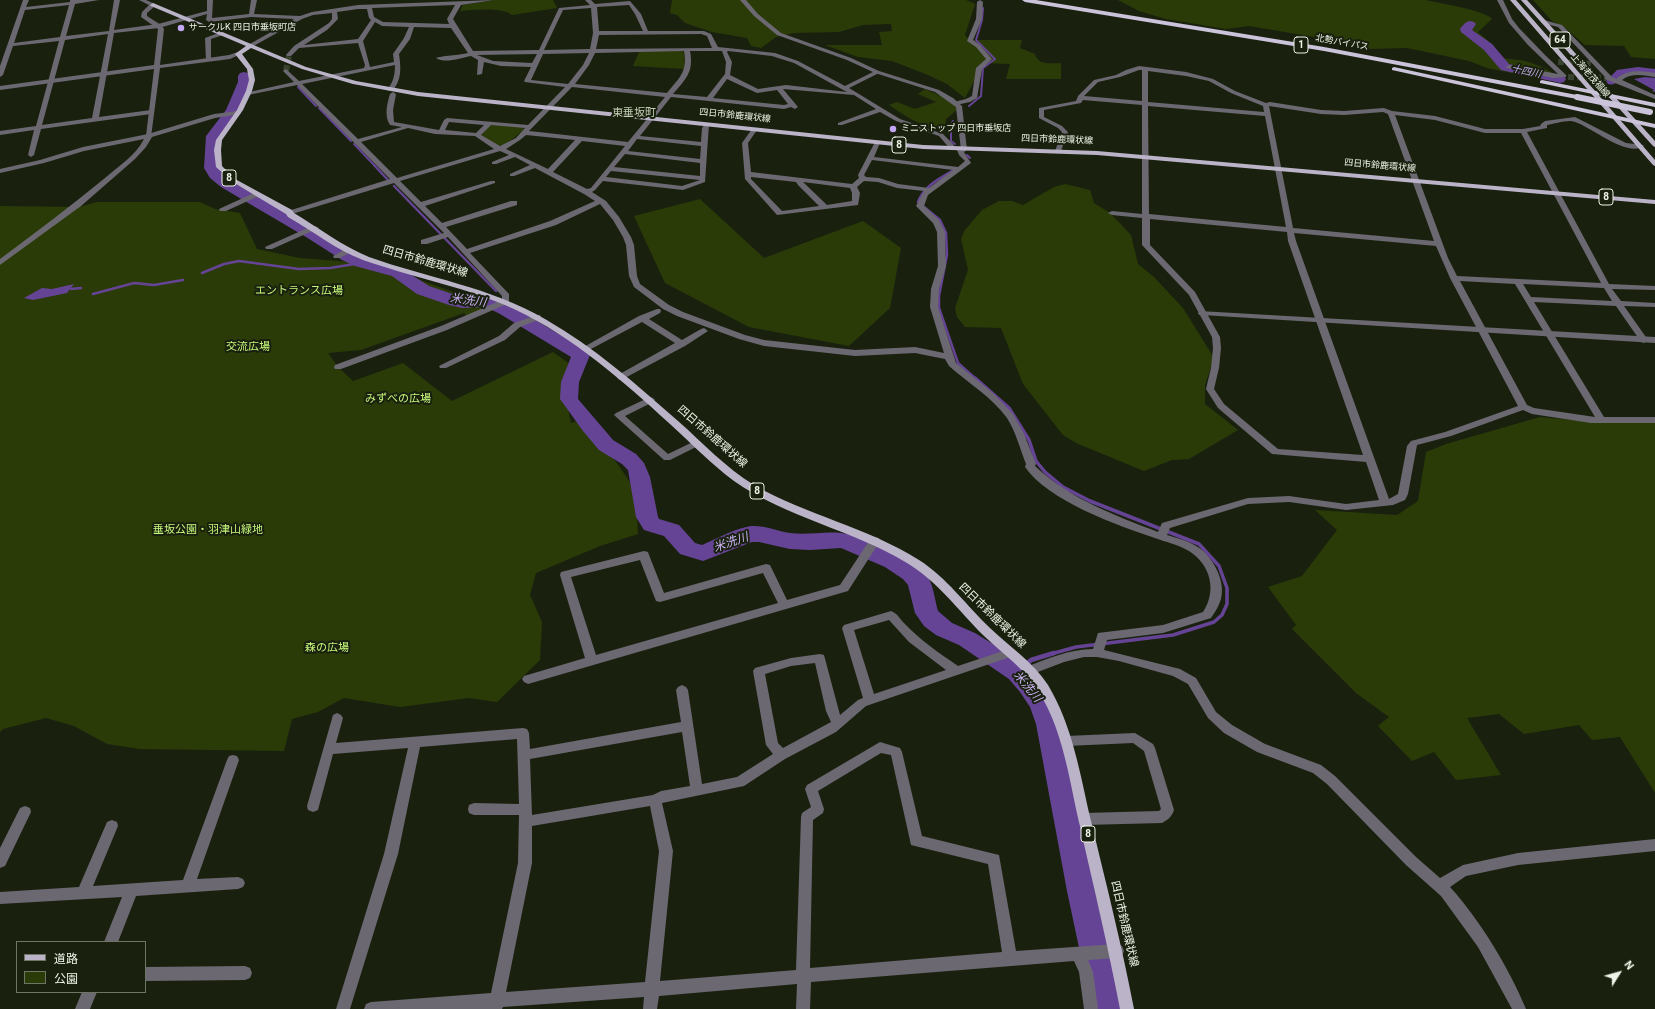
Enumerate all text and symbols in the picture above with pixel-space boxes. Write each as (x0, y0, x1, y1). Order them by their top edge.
marker: サークルK 四日市垂坂町店 (176, 23, 186, 33)
place label: サークルK 四日市垂坂町店 (189, 23, 296, 33)
road number: 64 (1550, 32, 1570, 48)
street label: 北勢バイパス (1314, 33, 1370, 53)
road number: 1 (1294, 37, 1308, 53)
street label: 上海老茂福線 (1568, 52, 1612, 100)
water label: 十四川 (1510, 63, 1542, 81)
district label: 東垂坂町 (612, 106, 656, 120)
street label: 四日市鈴鹿環状線 (699, 107, 771, 125)
marker: ミニストップ 四日市垂坂店 (888, 124, 898, 134)
place label: ミニストップ 四日市垂坂店 (901, 124, 1011, 134)
street label: 四日市鈴鹿環状線 (1021, 133, 1093, 147)
road number: 8 (892, 137, 906, 153)
street label: 四日市鈴鹿環状線 (1344, 157, 1416, 175)
road number: 8 (222, 170, 236, 186)
road number: 8 (1599, 189, 1613, 205)
street label: 四日市鈴鹿環状線 (381, 244, 469, 280)
park label: エントランス広場 (255, 284, 343, 298)
water label: 米洗川 (449, 291, 487, 311)
park label: 交流広場 (226, 340, 270, 354)
park label: みずべの広場 (365, 392, 431, 406)
street label: 四日市鈴鹿環状線 (674, 403, 750, 471)
road number: 8 (750, 483, 764, 499)
park label: 垂坂公園・羽津山緑地 (153, 523, 263, 537)
water label: 米洗川 (712, 530, 750, 556)
street label: 四日市鈴鹿環状線 (956, 581, 1028, 651)
park label: 森の広場 (305, 641, 349, 655)
water label: 米洗川 (1010, 668, 1044, 706)
road number: 8 (1081, 826, 1095, 842)
street label: 四日市鈴鹿環状線 (1108, 880, 1140, 968)
legend (16, 941, 146, 993)
text: 道路 (54, 952, 78, 966)
north arrow (1599, 953, 1639, 993)
text: N (1621, 958, 1637, 972)
text: 公園 (54, 972, 78, 986)

